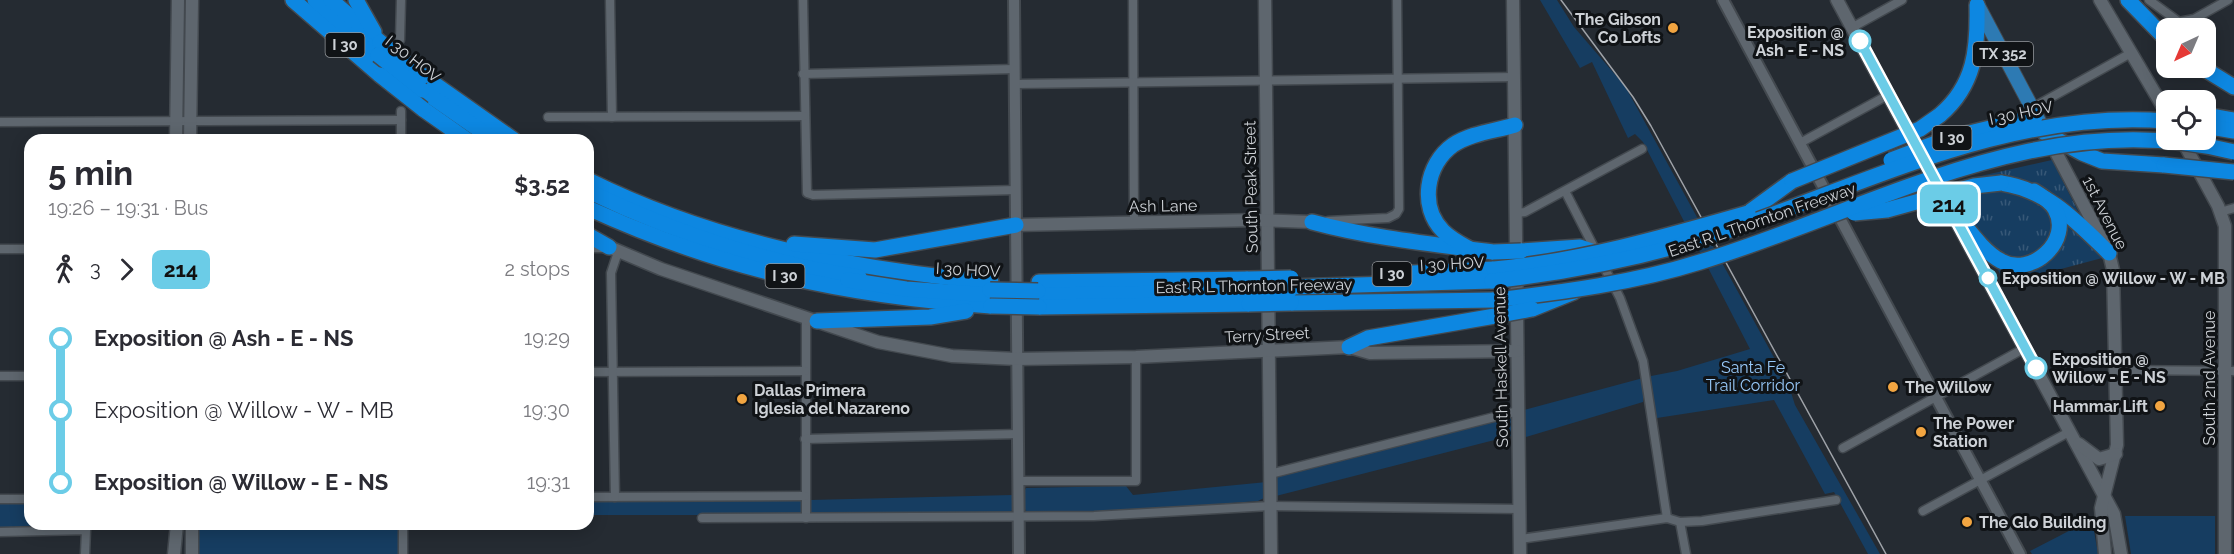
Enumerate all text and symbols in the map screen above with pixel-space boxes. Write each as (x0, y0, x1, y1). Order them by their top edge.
place label: The Gibson Co Lofts (1575, 10, 1661, 47)
north arrow (2156, 18, 2216, 78)
map controls (2156, 18, 2216, 150)
marker: The Gibson Co Lofts (1666, 21, 1680, 35)
place label: Exposition @ Ash - E - NS (1747, 23, 1844, 60)
marker: Exposition @ Ash - E - NS (1849, 30, 1871, 52)
street label: I 30 HOV (382, 32, 444, 86)
road number: I 30 (326, 33, 364, 57)
road number: TX 352 (1973, 42, 2033, 66)
button: locate (2156, 90, 2216, 150)
street label: I 30 HOV (1987, 97, 2055, 129)
street label: South Peak Street (1240, 120, 1262, 253)
road number: I 30 (1932, 126, 1972, 150)
text: 5 min (48, 154, 133, 193)
text: $3.52 (514, 172, 570, 198)
street label: 1st Avenue (2078, 173, 2132, 253)
street label: East R L Thornton Freeway (1666, 179, 1858, 261)
line badge: 214 (1914, 184, 1984, 224)
text: 214 (1932, 192, 1966, 217)
text: 19:26 – 19:31 · Bus (48, 196, 208, 220)
street label: Ash Lane (1129, 196, 1197, 216)
icon: walk (48, 253, 81, 286)
icon: forward (110, 253, 143, 286)
street label: I 30 HOV (1419, 253, 1485, 275)
text: 3 (90, 257, 101, 281)
text: 214 (164, 257, 198, 282)
text: 2 stops (504, 257, 570, 281)
street label: I 30 HOV (935, 259, 1001, 281)
road number: I 30 (1372, 262, 1412, 286)
road number: I 30 (766, 264, 804, 288)
marker: Exposition @ Willow - W - MB (1979, 269, 1997, 287)
place label: Exposition @ Willow - W - MB (2002, 269, 2225, 288)
street label: East R L Thornton Freeway (1155, 275, 1353, 297)
street label: South Haskell Avenue (1490, 286, 1512, 448)
street label: South 2nd Avenue (2200, 311, 2219, 445)
street label: Terry Street (1224, 323, 1311, 347)
text: Exposition @ Ash - E - NS (94, 325, 354, 351)
text: 19:29 (524, 326, 570, 350)
place label: Exposition @ Willow - E - NS (2052, 350, 2166, 387)
marker: Exposition @ Willow - E - NS (2025, 357, 2047, 379)
park label: Santa Fe Trail Corridor (1706, 358, 1801, 395)
place label: The Willow (1905, 378, 1992, 397)
marker: The Willow (1886, 380, 1900, 394)
place label: Dallas Primera Iglesia del Nazareno (754, 381, 910, 418)
marker: Dallas Primera Iglesia del Nazareno (735, 392, 749, 406)
text: Exposition @ Willow - W - MB (94, 397, 394, 423)
place label: Hammar Lift (2053, 397, 2148, 416)
text: 19:30 (523, 398, 570, 422)
marker: Hammar Lift (2153, 399, 2167, 413)
place label: The Power Station (1933, 414, 2014, 451)
marker: The Power Station (1914, 425, 1928, 439)
text: Exposition @ Willow - E - NS (94, 469, 388, 495)
text: 19:31 (527, 470, 570, 494)
place label: The Glo Building (1979, 513, 2106, 532)
marker: The Glo Building (1960, 515, 1974, 529)

